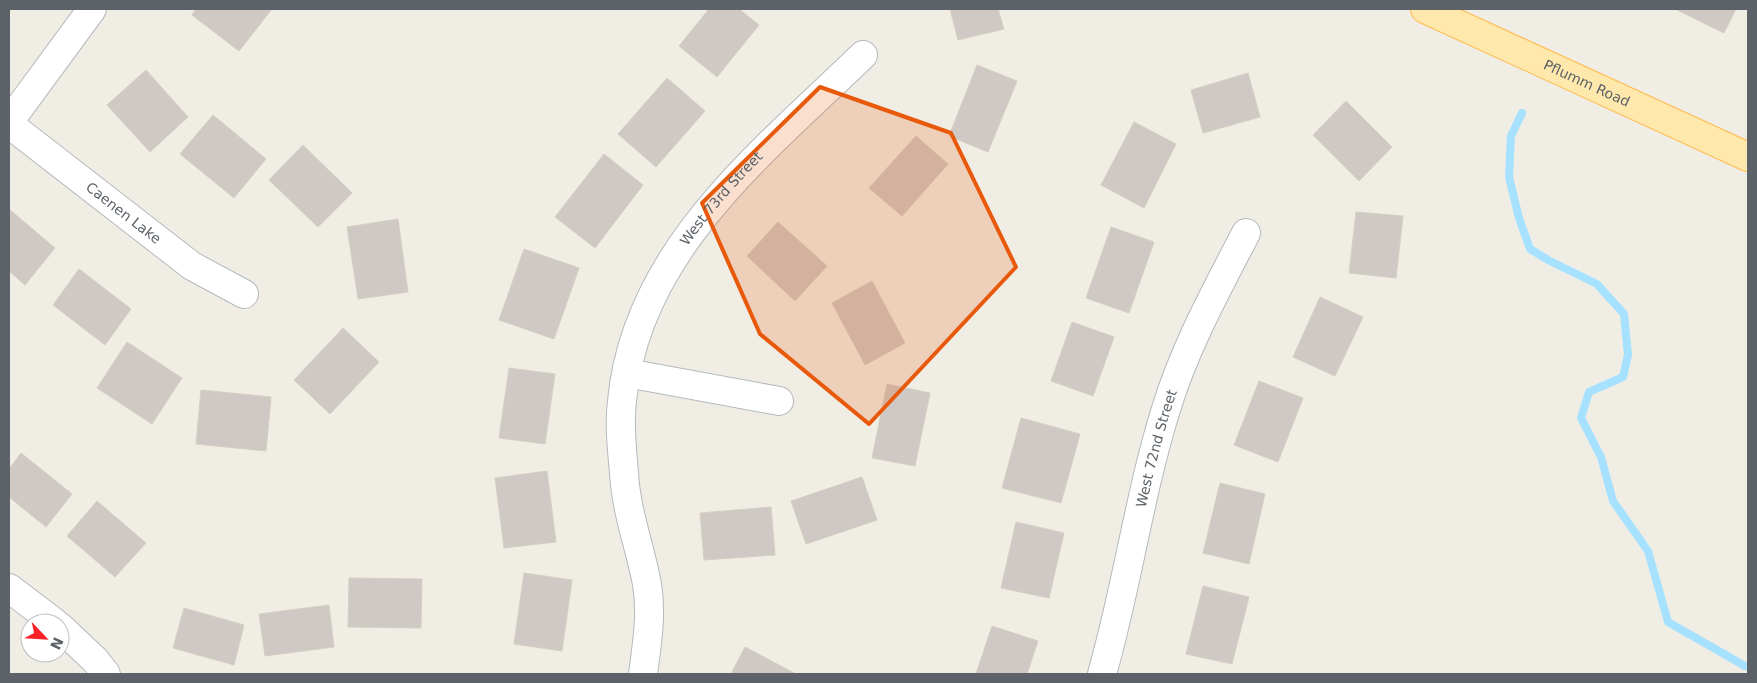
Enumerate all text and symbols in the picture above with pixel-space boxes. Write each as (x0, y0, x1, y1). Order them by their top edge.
street label: Pflumm Road (1541, 56, 1632, 110)
street label: West 73rd Street (677, 148, 766, 248)
street label: Caenen Lake (83, 179, 164, 247)
street label: West 72nd Street (1133, 387, 1180, 509)
north arrow (20, 613, 70, 663)
text: N (47, 635, 67, 652)

